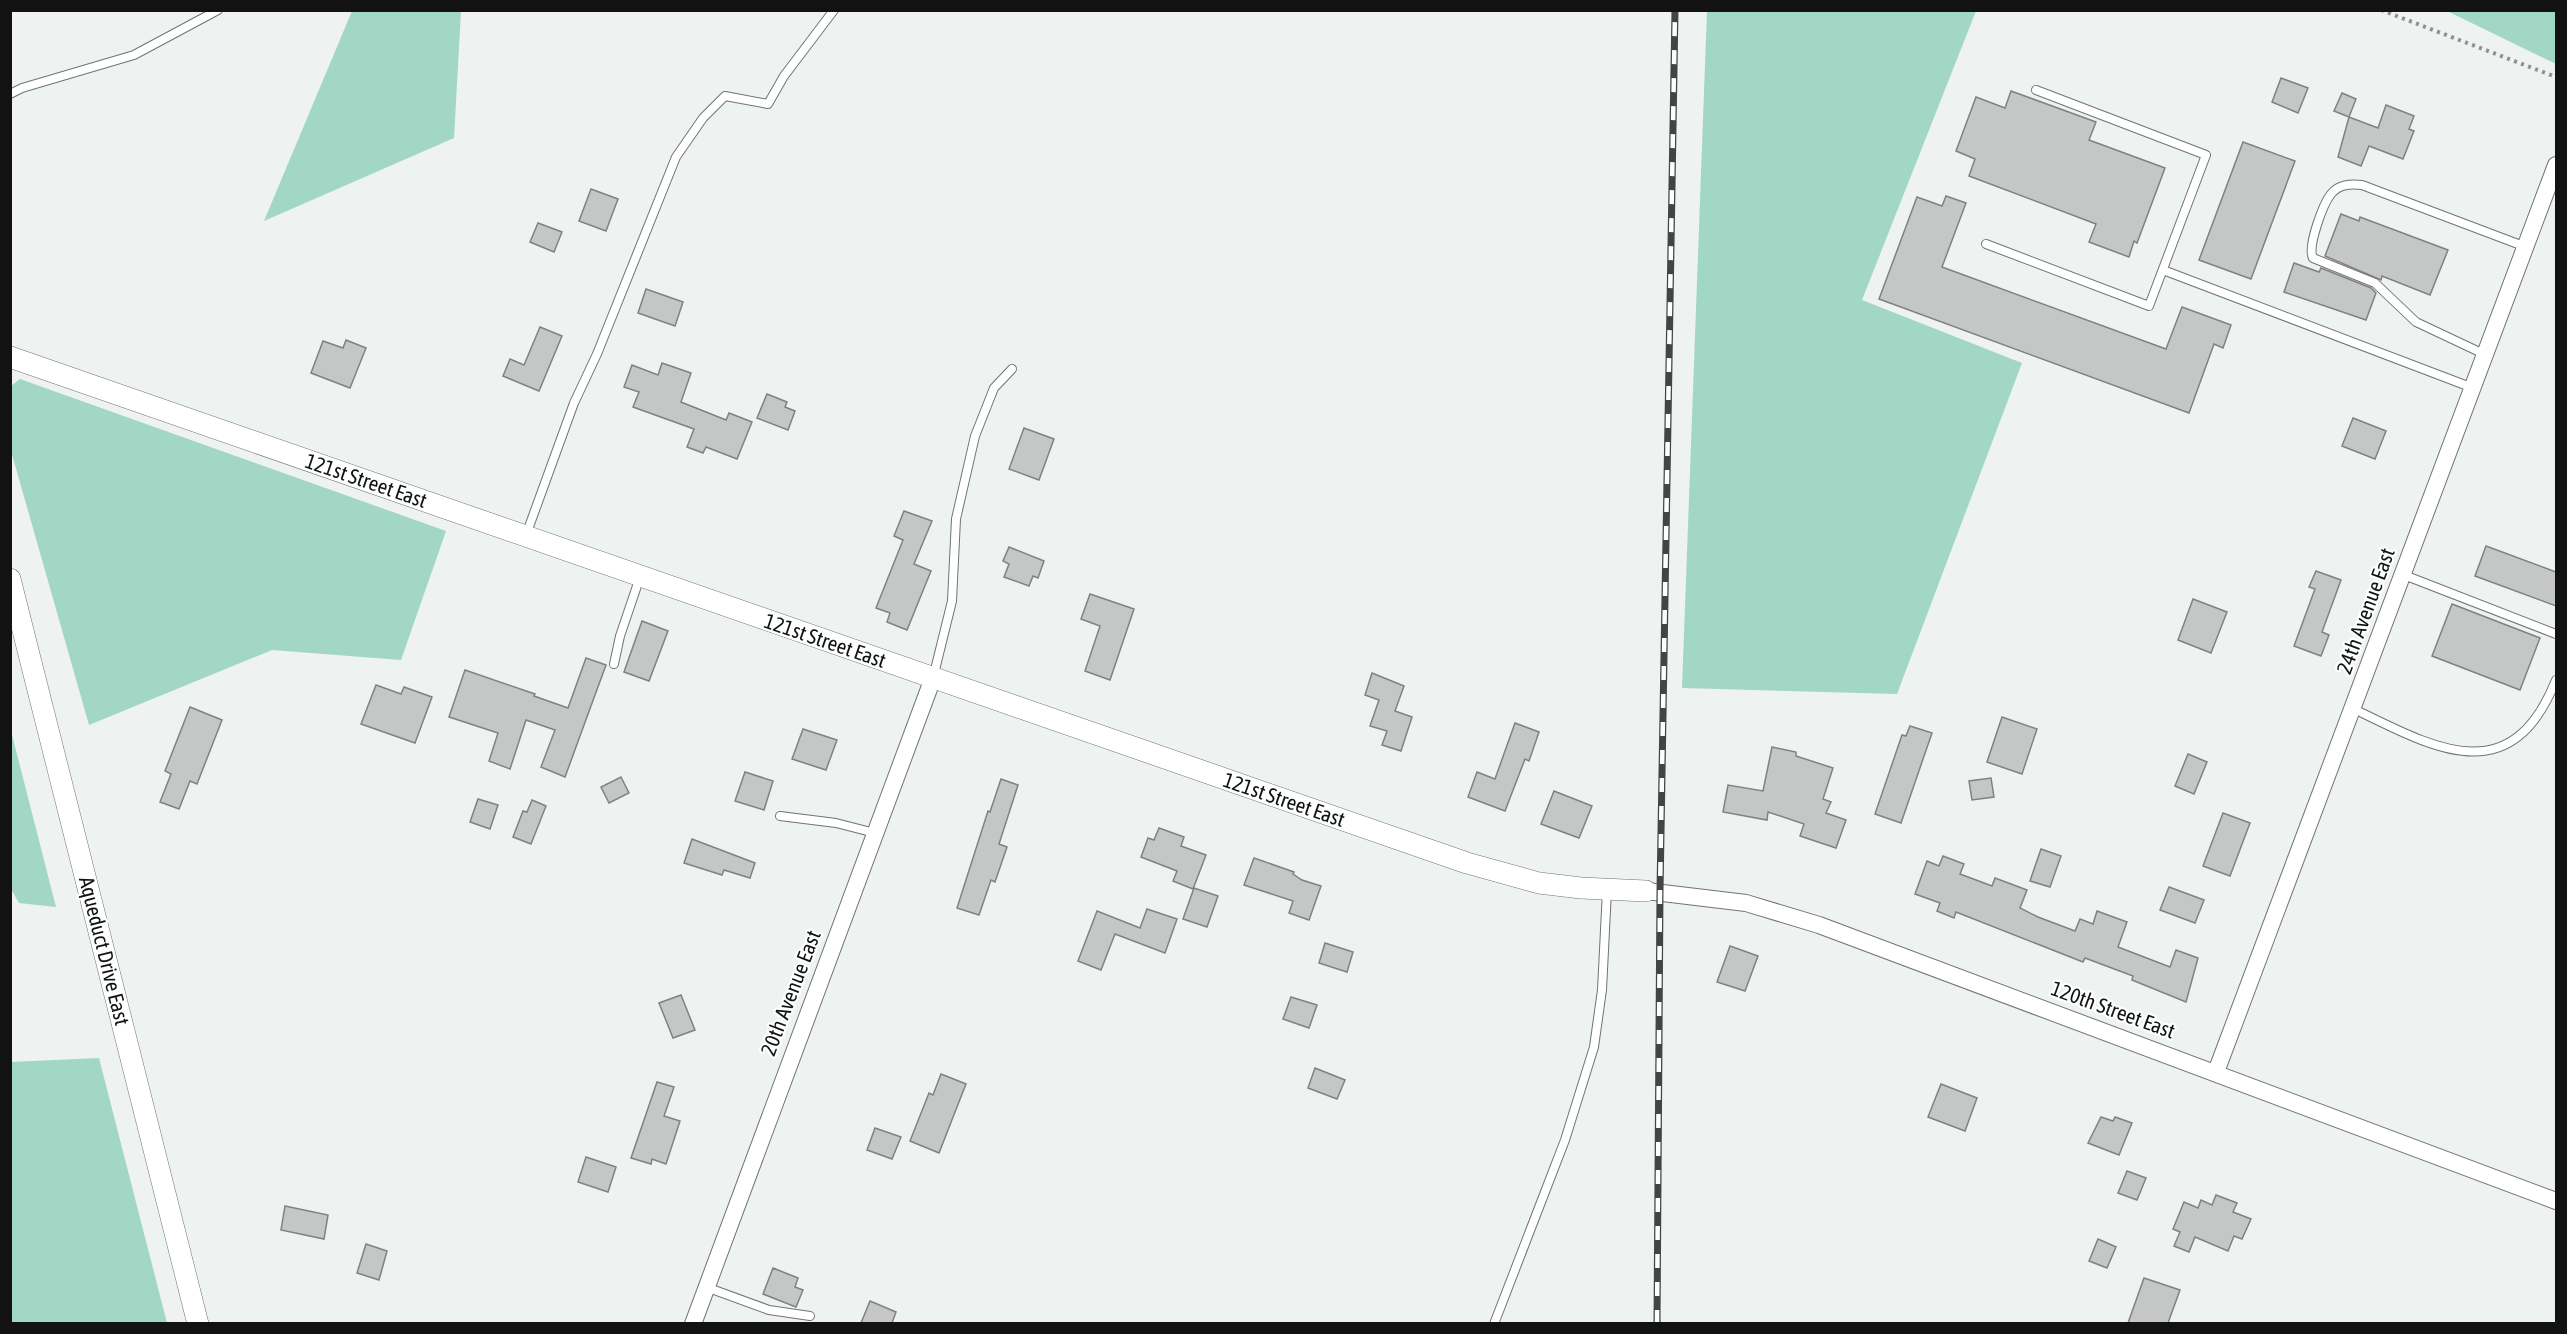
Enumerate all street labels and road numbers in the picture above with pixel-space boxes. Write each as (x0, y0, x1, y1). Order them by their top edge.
street label: 121st Street East (302, 448, 430, 512)
street label: 24th Avenue East (2331, 545, 2399, 677)
street label: 121st Street East (761, 608, 889, 672)
street label: 121st Street East (1220, 767, 1348, 831)
street label: Aqueduct Drive East (75, 874, 135, 1028)
street label: 20th Avenue East (755, 927, 825, 1059)
street label: 120th Street East (2048, 976, 2178, 1043)

